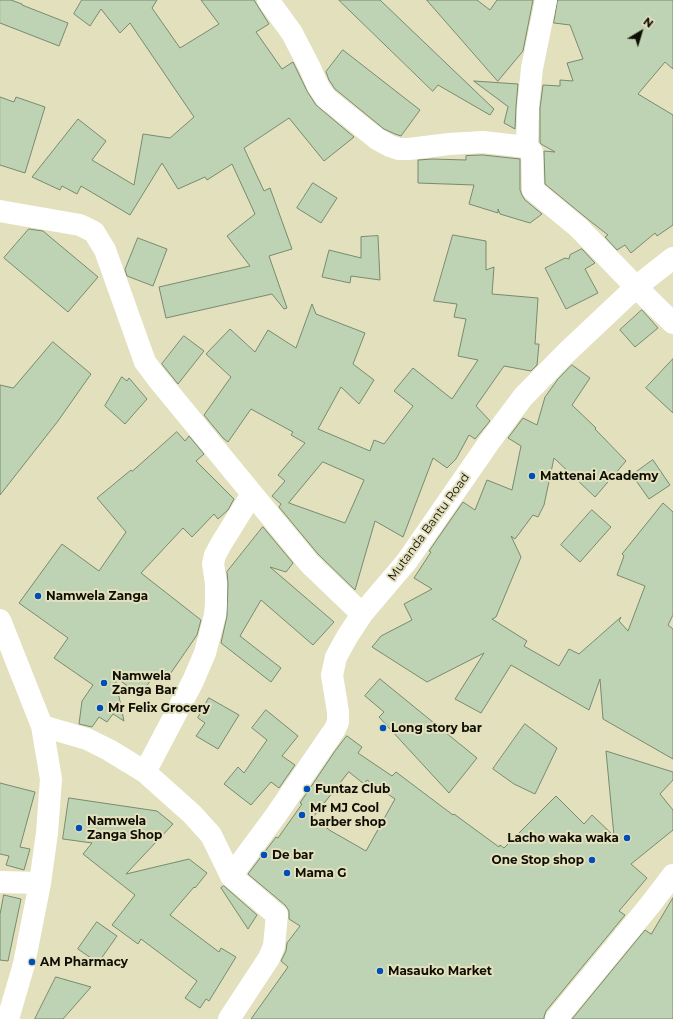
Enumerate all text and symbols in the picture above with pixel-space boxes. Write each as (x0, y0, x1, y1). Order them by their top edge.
north arrow (621, 12, 661, 52)
text: N (641, 14, 656, 31)
place label: Mattenai Academy (540, 469, 658, 483)
street label: Mutanda Bantu Road (385, 470, 473, 584)
marker: Mattenai Academy (527, 471, 537, 481)
place label: Namwela Zanga (46, 589, 148, 603)
marker: Namwela Zanga (33, 591, 43, 601)
place label: Namwela Zanga Bar (112, 669, 177, 697)
marker: Namwela Zanga Bar (99, 678, 109, 688)
place label: Mr Felix Grocery (108, 701, 210, 715)
marker: Mr Felix Grocery (95, 703, 105, 713)
place label: Long story bar (391, 721, 482, 735)
marker: Long story bar (378, 723, 388, 733)
place label: Funtaz Club (315, 782, 390, 796)
marker: Funtaz Club (302, 784, 312, 794)
place label: Mr MJ Cool barber shop (310, 801, 386, 829)
marker: Mr MJ Cool barber shop (297, 810, 307, 820)
place label: Namwela Zanga Shop (87, 814, 162, 842)
marker: Namwela Zanga Shop (74, 823, 84, 833)
place label: Lacho waka waka (507, 831, 619, 845)
marker: Lacho waka waka (622, 833, 632, 843)
place label: De bar (272, 848, 314, 862)
marker: De bar (259, 850, 269, 860)
place label: One Stop shop (492, 853, 584, 867)
marker: One Stop shop (587, 855, 597, 865)
place label: Mama G (295, 866, 347, 880)
marker: Mama G (282, 868, 292, 878)
place label: AM Pharmacy (40, 955, 128, 969)
marker: AM Pharmacy (27, 957, 37, 967)
place label: Masauko Market (388, 964, 492, 978)
marker: Masauko Market (375, 966, 385, 976)

